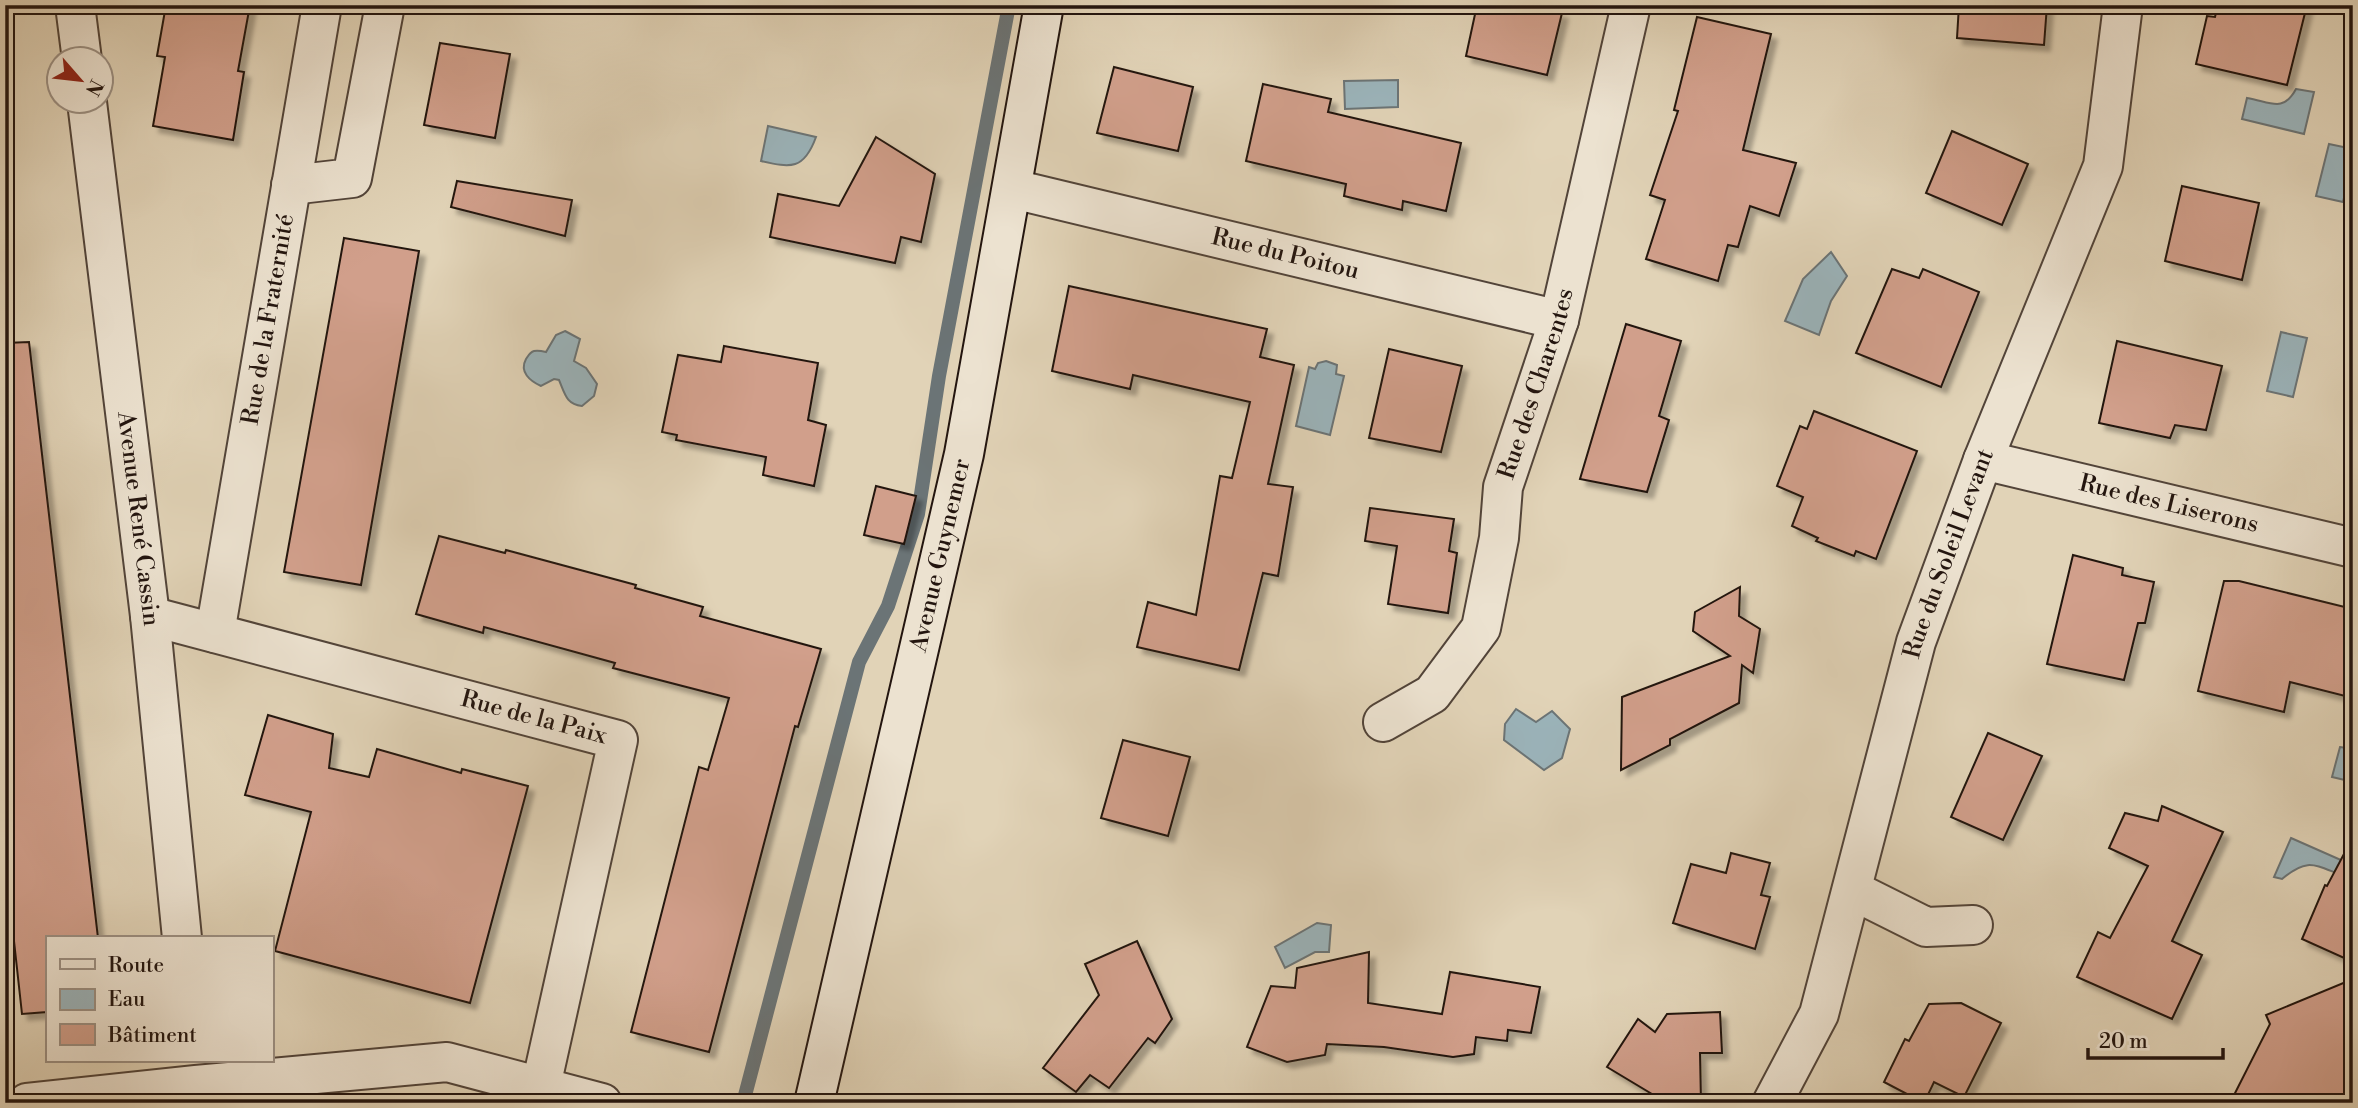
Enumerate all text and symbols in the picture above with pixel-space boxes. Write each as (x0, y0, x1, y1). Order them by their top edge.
north arrow (46, 46, 116, 116)
text: N (80, 75, 108, 100)
street label: Rue de la Fraternité (236, 212, 301, 427)
street label: Rue du Poitou (1208, 222, 1362, 287)
street label: Rue des Charentes (1492, 286, 1581, 483)
street label: Avenue René Cassin (110, 409, 166, 628)
street label: Rue du Soleil Levant (1897, 444, 2001, 662)
street label: Avenue Guynemer (904, 456, 977, 656)
street label: Rue des Liserons (2076, 468, 2262, 540)
street label: Rue de la Paix (458, 684, 611, 752)
legend (46, 936, 273, 1062)
text: Route (108, 953, 164, 979)
text: Eau (108, 987, 145, 1013)
scale bar (2088, 1017, 2223, 1061)
text: Bâtiment (107, 1023, 197, 1049)
text: 20 m (2099, 1029, 2148, 1055)

